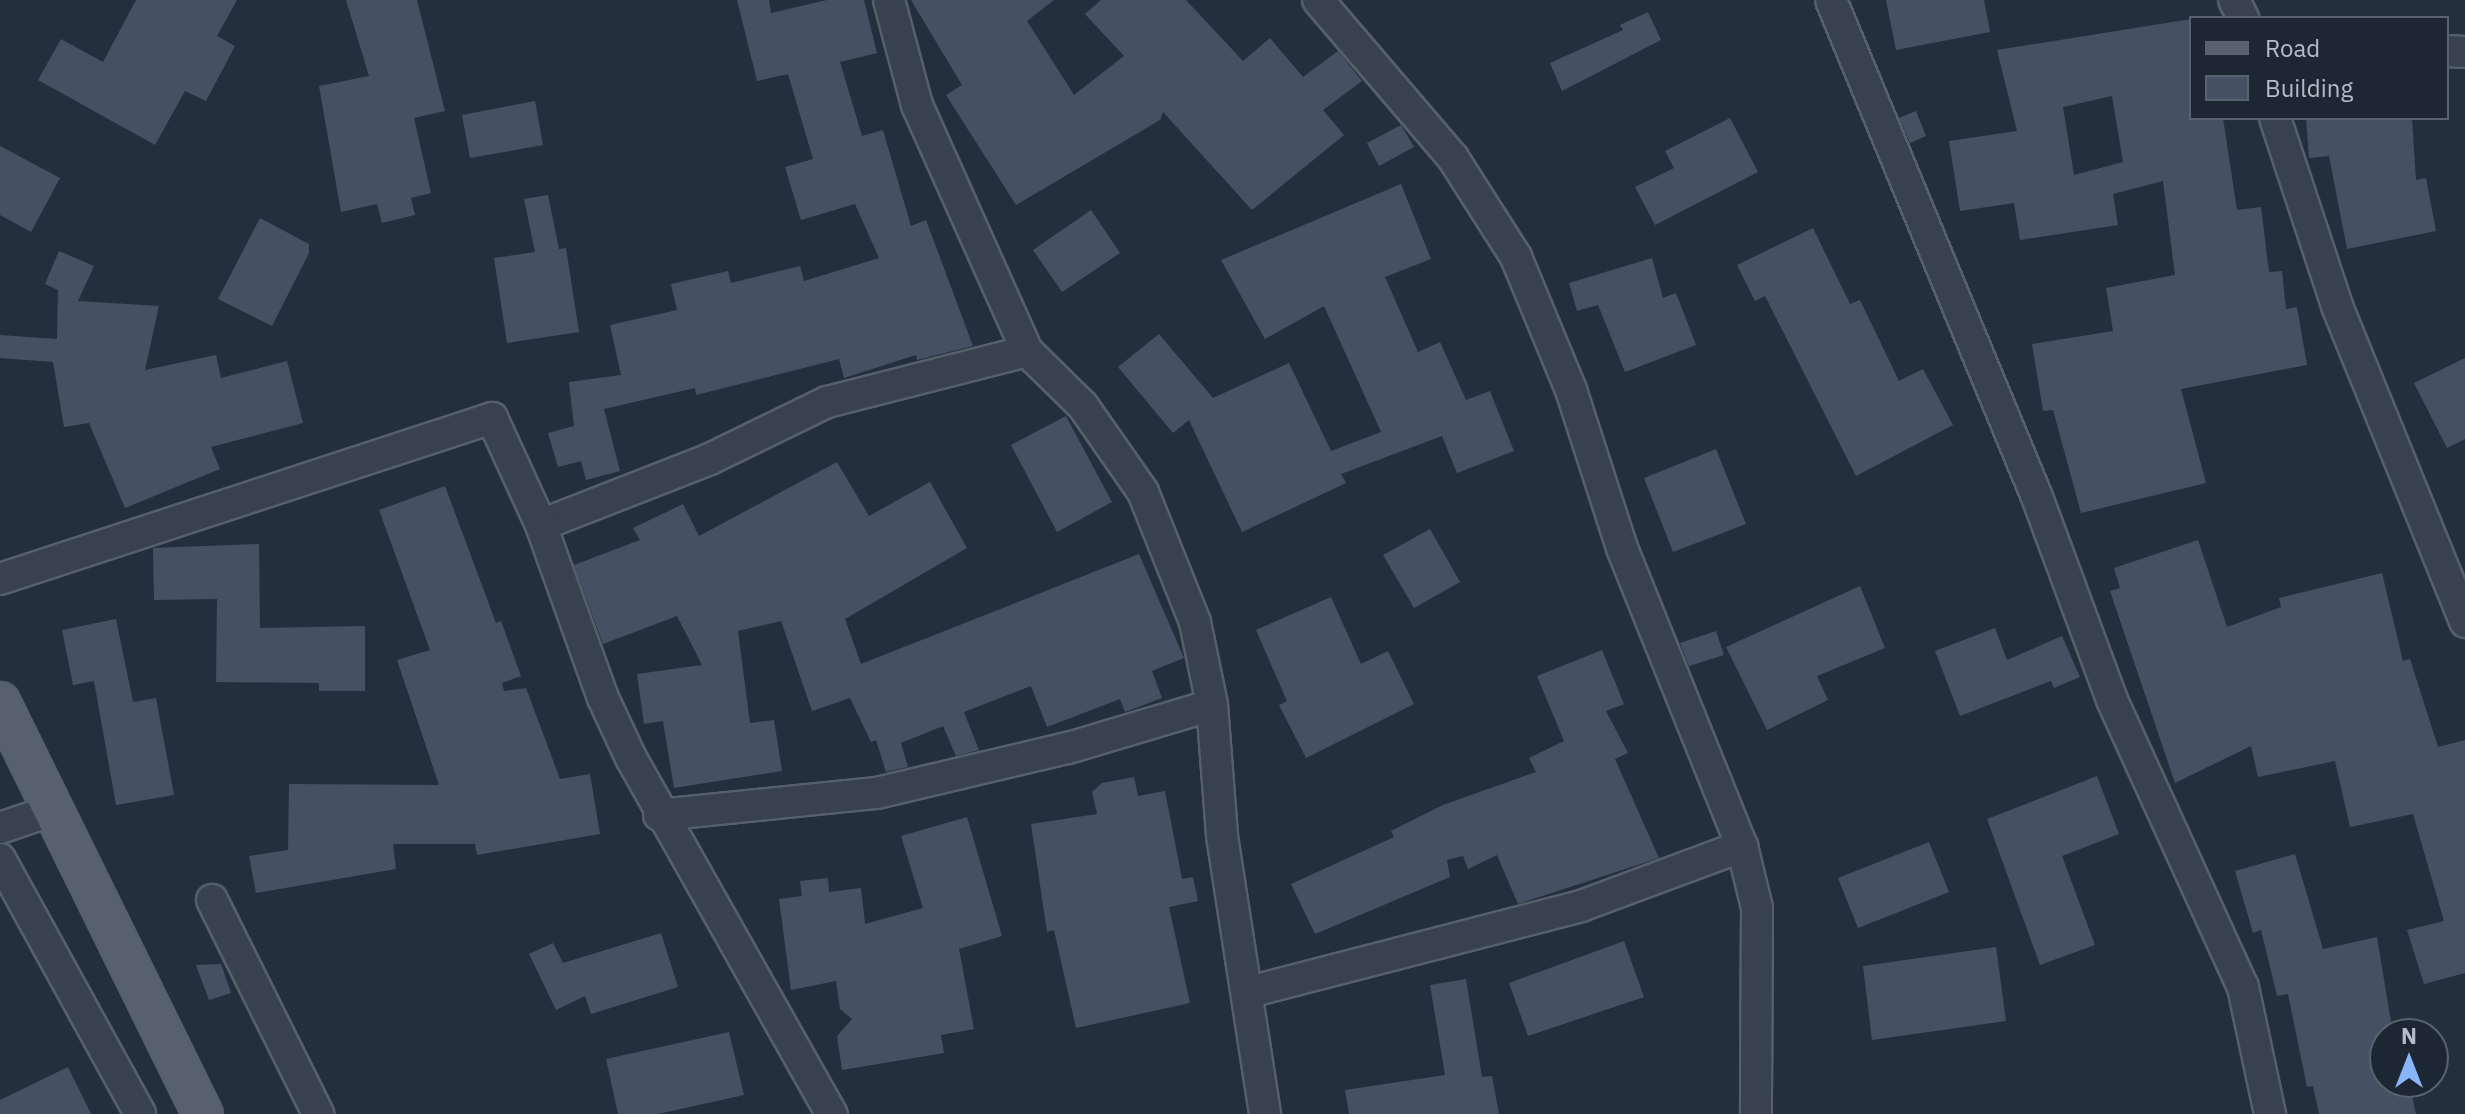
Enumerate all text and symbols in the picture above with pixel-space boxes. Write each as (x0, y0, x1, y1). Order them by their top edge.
legend (2189, 16, 2449, 120)
text: Road (2265, 32, 2320, 64)
text: Building (2265, 72, 2353, 104)
north arrow (2369, 1018, 2449, 1098)
text: N (2401, 1021, 2417, 1050)

